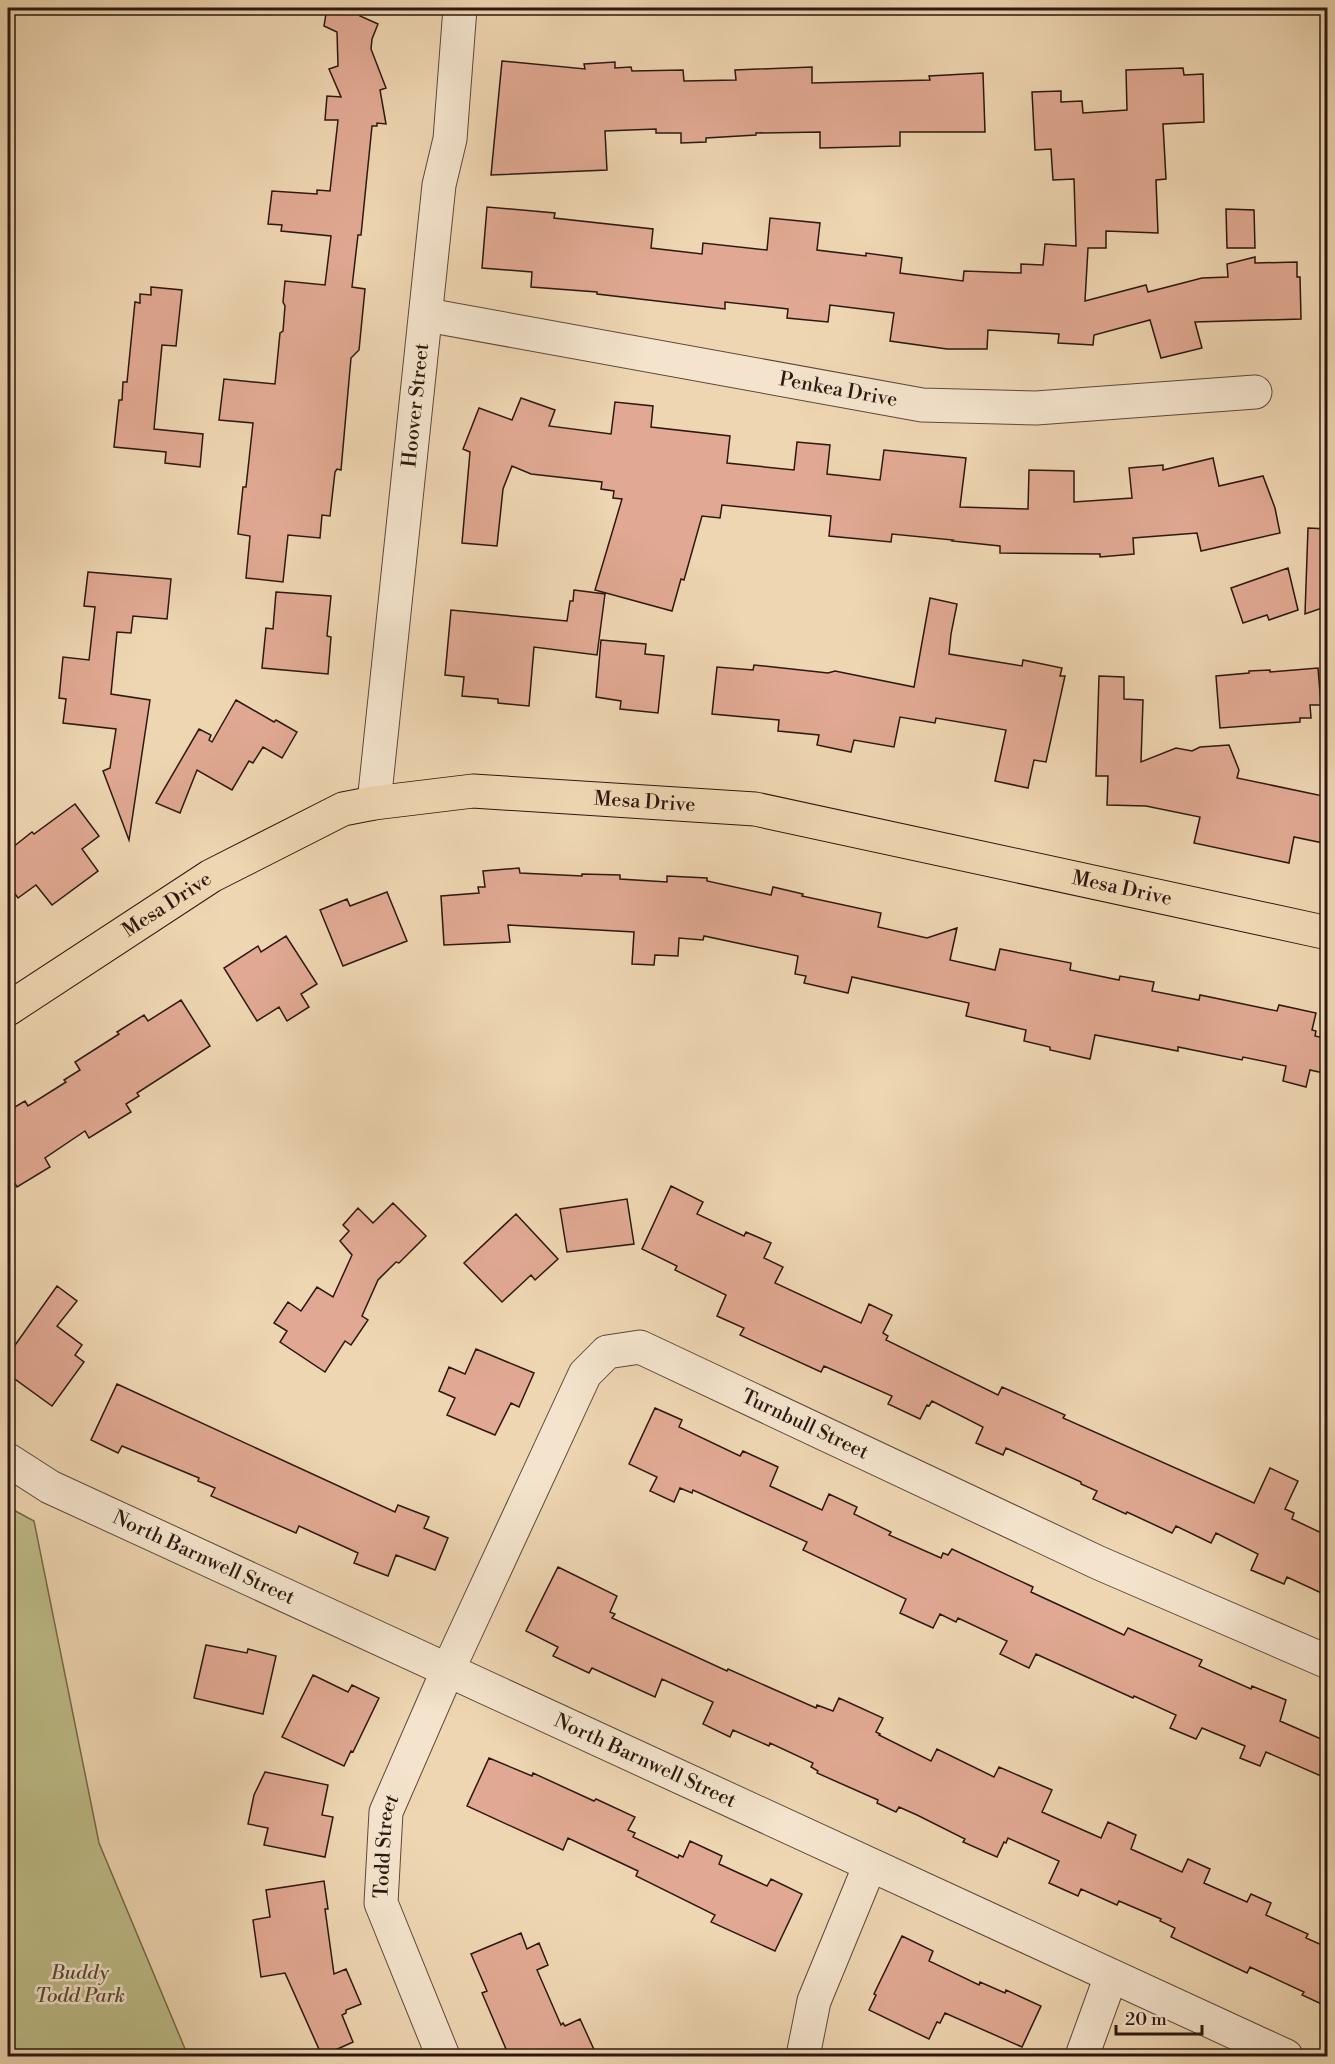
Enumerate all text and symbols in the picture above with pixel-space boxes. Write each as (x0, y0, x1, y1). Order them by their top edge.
street label: Hoover Street (397, 342, 435, 469)
street label: Penkea Drive (777, 367, 900, 413)
street label: Mesa Drive (593, 786, 696, 818)
street label: Mesa Drive (1070, 865, 1174, 911)
street label: Mesa Drive (118, 867, 216, 943)
street label: Turnbull Street (737, 1384, 873, 1465)
street label: North Barnwell Street (109, 1505, 299, 1610)
street label: North Barnwell Street (550, 1708, 740, 1814)
street label: Todd Street (369, 1790, 405, 1899)
park label: Buddy Todd Park (35, 1961, 125, 2009)
scale bar (1116, 1998, 1202, 2036)
text: 20 m (1125, 2008, 1167, 2031)

